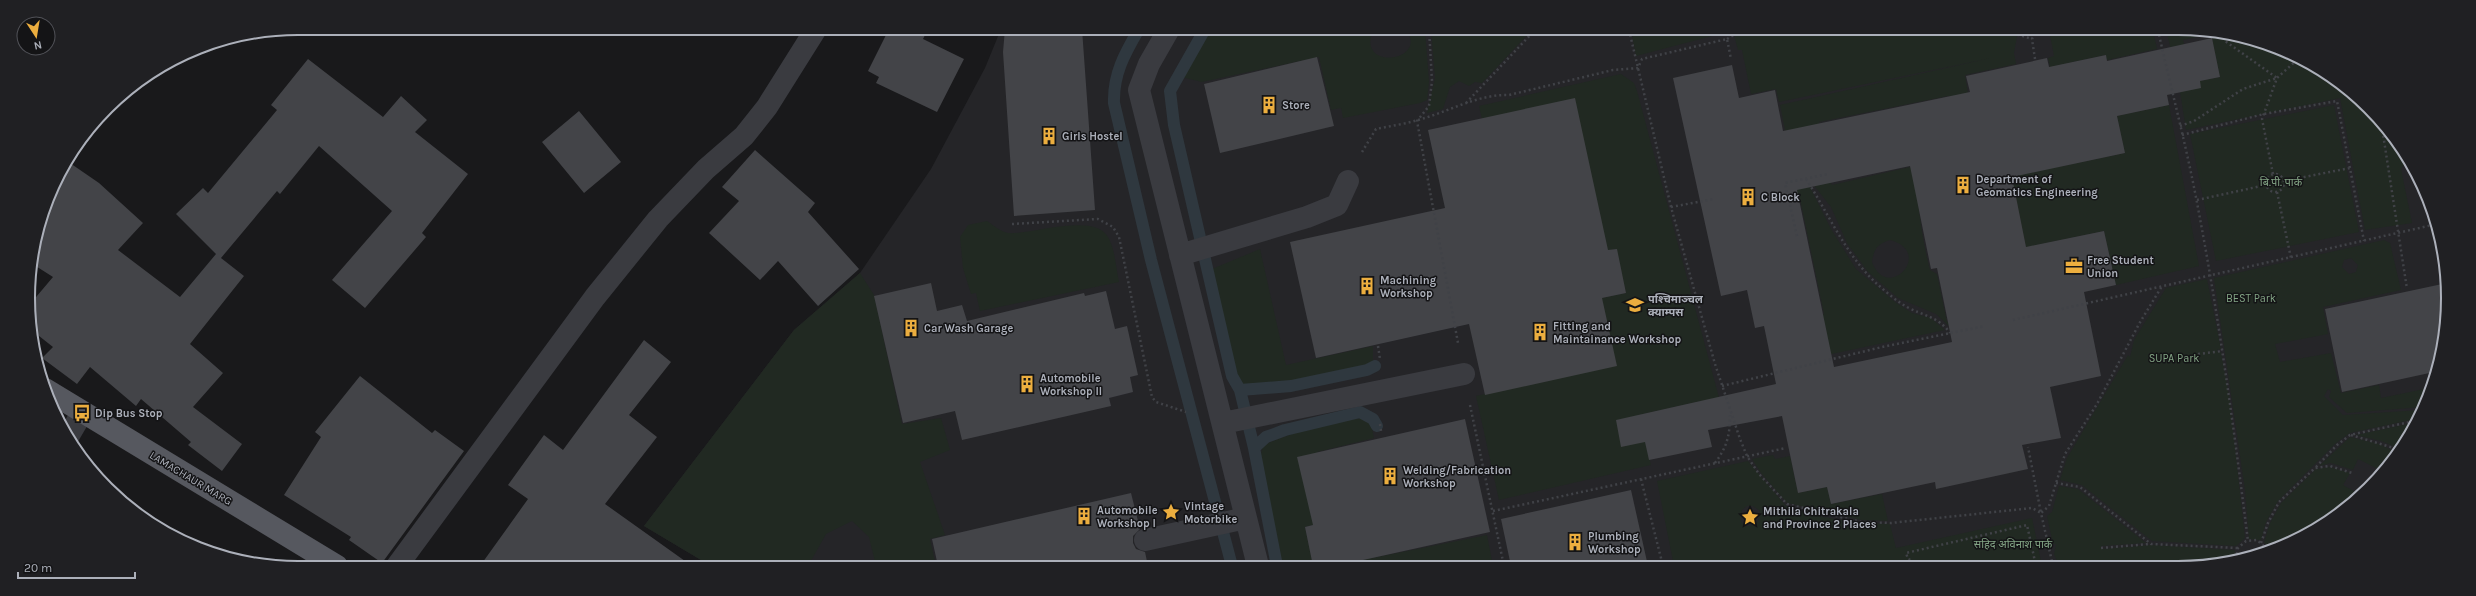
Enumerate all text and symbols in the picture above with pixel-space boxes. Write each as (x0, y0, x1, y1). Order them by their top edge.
north arrow (16, 16, 56, 56)
text: N (33, 38, 43, 52)
building icon: Store (1259, 95, 1279, 115)
place label: Store (1282, 99, 1310, 112)
building icon: Girls Hostel (1039, 126, 1059, 146)
place label: Girls Hostel (1062, 130, 1123, 143)
place label: Department of Geomatics Engineering (1976, 173, 2098, 199)
building icon: Department of Geomatics Engineering (1953, 175, 1973, 195)
park label: बि.पी. पार्क (2260, 176, 2303, 189)
building icon: C Block (1738, 187, 1758, 207)
place label: C Block (1761, 191, 1800, 204)
place label: Free Student Union (2087, 254, 2154, 280)
office icon: Free Student Union (2064, 256, 2084, 276)
place label: Machining Workshop (1380, 274, 1437, 300)
building icon: Machining Workshop (1357, 276, 1377, 296)
park label: BEST Park (2226, 292, 2276, 305)
place label: पश्‍चिमाञ्‍चल क्याम्पस (1648, 293, 1704, 319)
school or university icon: पश्‍चिमाञ्‍चल क्याम्पस (1625, 295, 1645, 315)
building icon: Car Wash Garage (901, 318, 921, 338)
place label: Fitting and Maintainance Workshop (1553, 320, 1681, 346)
place label: Car Wash Garage (924, 322, 1013, 335)
building icon: Fitting and Maintainance Workshop (1530, 322, 1550, 342)
park label: SUPA Park (2149, 352, 2199, 365)
place label: Automobile Workshop II (1040, 372, 1102, 398)
building icon: Automobile Workshop II (1017, 374, 1037, 394)
bus stop icon: Dip Bus Stop (72, 403, 92, 423)
place label: Dip Bus Stop (95, 407, 163, 420)
street label: LAMACHAUR MARG (147, 449, 234, 508)
place label: Welding/Fabrication Workshop (1403, 464, 1511, 490)
building icon: Welding/Fabrication Workshop (1380, 466, 1400, 486)
place label: Vintage Motorbike (1184, 500, 1238, 526)
place icon: Vintage Motorbike (1161, 502, 1181, 522)
place label: Automobile Workshop I (1097, 504, 1158, 530)
place label: Mithila Chitrakala and Province 2 Places (1763, 505, 1877, 531)
building icon: Automobile Workshop I (1074, 506, 1094, 526)
place icon: Mithila Chitrakala and Province 2 Places (1740, 507, 1760, 527)
place label: Plumbing Workshop (1588, 530, 1641, 556)
building icon: Plumbing Workshop (1565, 532, 1585, 552)
park label: सहिद अविनाश पार्क (1974, 538, 2053, 551)
scale bar (18, 554, 135, 580)
text: 20 m (24, 561, 52, 575)

